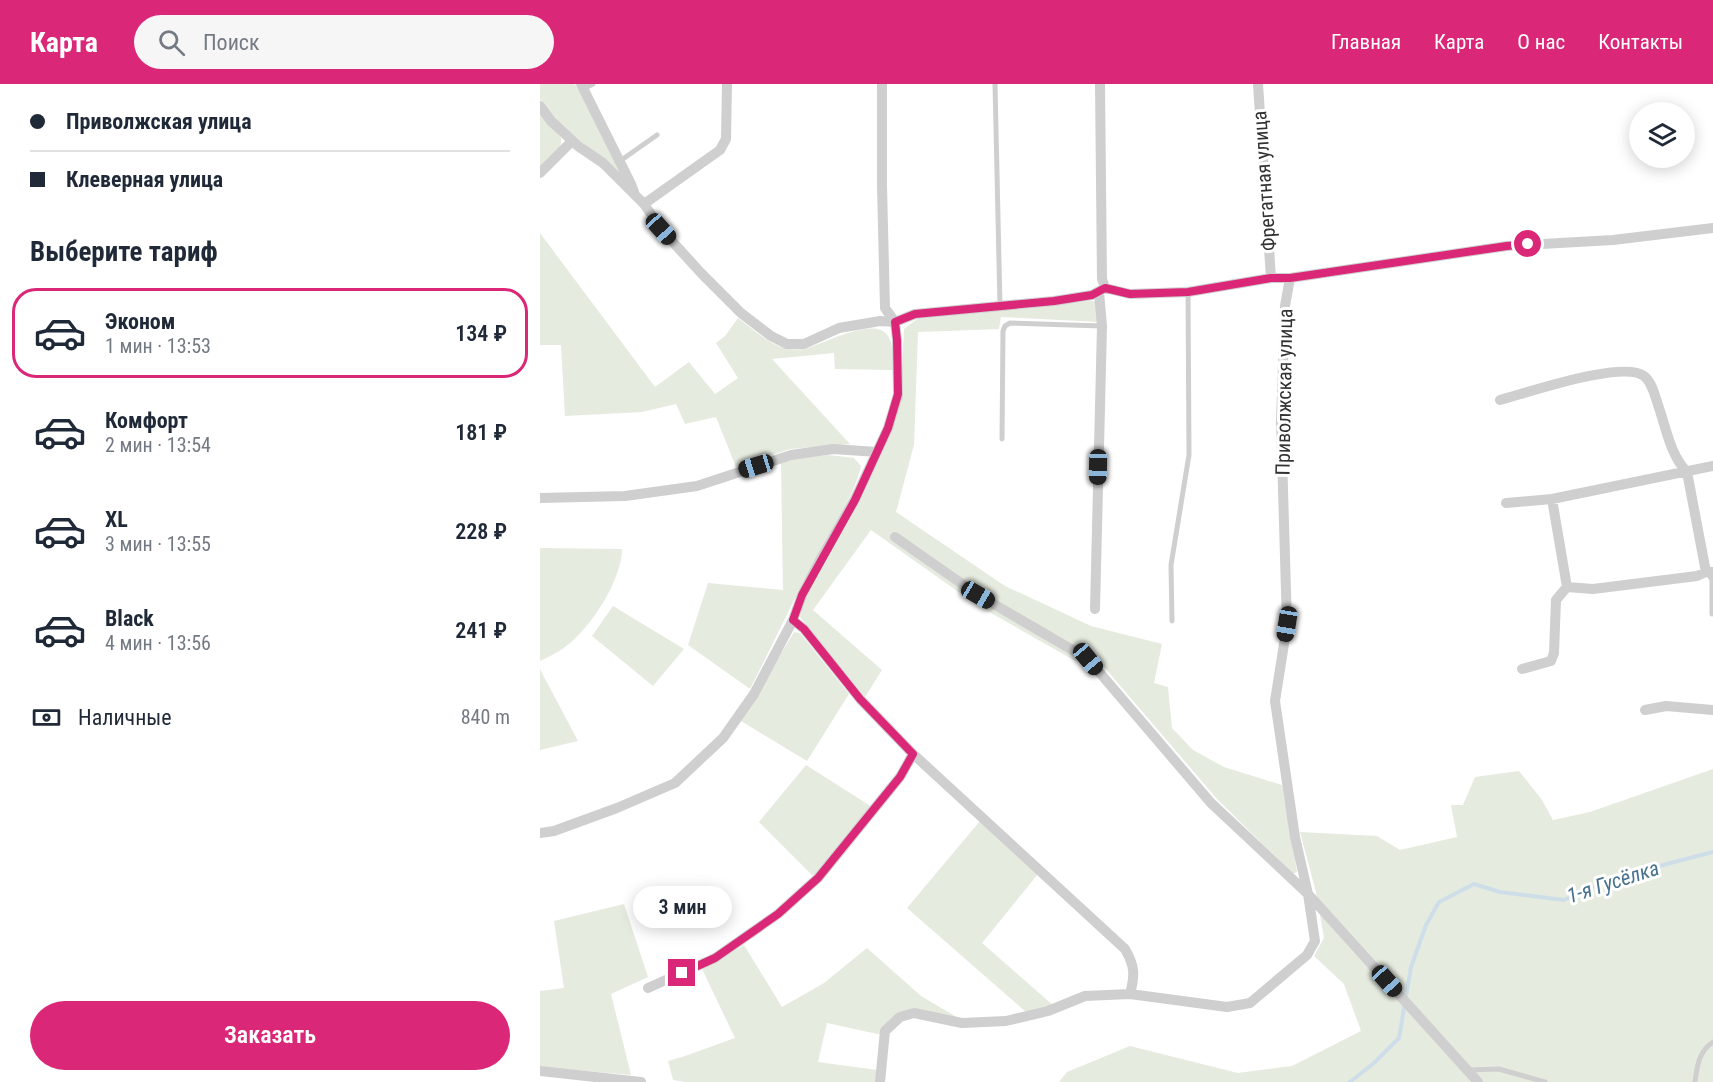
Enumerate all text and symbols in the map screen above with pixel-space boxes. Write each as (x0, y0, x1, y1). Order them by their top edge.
search box (134, 15, 554, 69)
text: Карта (30, 26, 98, 59)
icon: search (155, 26, 188, 59)
text: Поиск (203, 30, 260, 55)
text: Главная (1331, 30, 1401, 54)
text: Карта (1434, 30, 1484, 54)
text: О нас (1517, 30, 1565, 54)
text: Контакты (1598, 30, 1683, 54)
map controls (1629, 102, 1695, 168)
button: layers (1629, 102, 1695, 168)
text: Приволжская улица (66, 109, 252, 134)
street label: Фрегатная улица (1247, 110, 1281, 252)
text: Клеверная улица (66, 167, 223, 192)
car (642, 210, 680, 248)
route start (1514, 230, 1541, 257)
text: Выберите тариф (30, 236, 218, 268)
icon: car (33, 306, 87, 360)
street label: Приволжская улица (1271, 308, 1297, 476)
text: Эконом (105, 309, 175, 334)
text: 134 ₽ (455, 321, 507, 346)
text: 1 мин · 13:53 (105, 334, 211, 358)
icon: car (33, 405, 87, 459)
text: Комфорт (105, 408, 188, 433)
text: 181 ₽ (455, 420, 507, 445)
text: 2 мин · 13:54 (105, 433, 211, 457)
car (1089, 449, 1107, 485)
car (736, 452, 776, 480)
icon: car (33, 504, 87, 558)
text: XL (105, 507, 128, 532)
text: 228 ₽ (455, 519, 507, 544)
text: 3 мин · 13:55 (105, 532, 211, 556)
car (958, 578, 998, 612)
icon: car (33, 603, 87, 657)
car (1275, 605, 1299, 643)
text: Black (105, 606, 154, 631)
text: 241 ₽ (455, 618, 507, 643)
text: 4 мин · 13:56 (105, 631, 211, 655)
car (1070, 639, 1106, 679)
icon: cash (30, 701, 63, 734)
text: Наличные (78, 705, 172, 730)
text: 840 m (461, 705, 510, 729)
water label: 1-я Гусёлка (1564, 856, 1662, 908)
callout: 3 мин (632, 886, 732, 928)
text: 3 мин (659, 895, 706, 919)
route end (668, 959, 695, 986)
car (1368, 962, 1406, 1000)
button: Заказать (30, 1001, 510, 1070)

